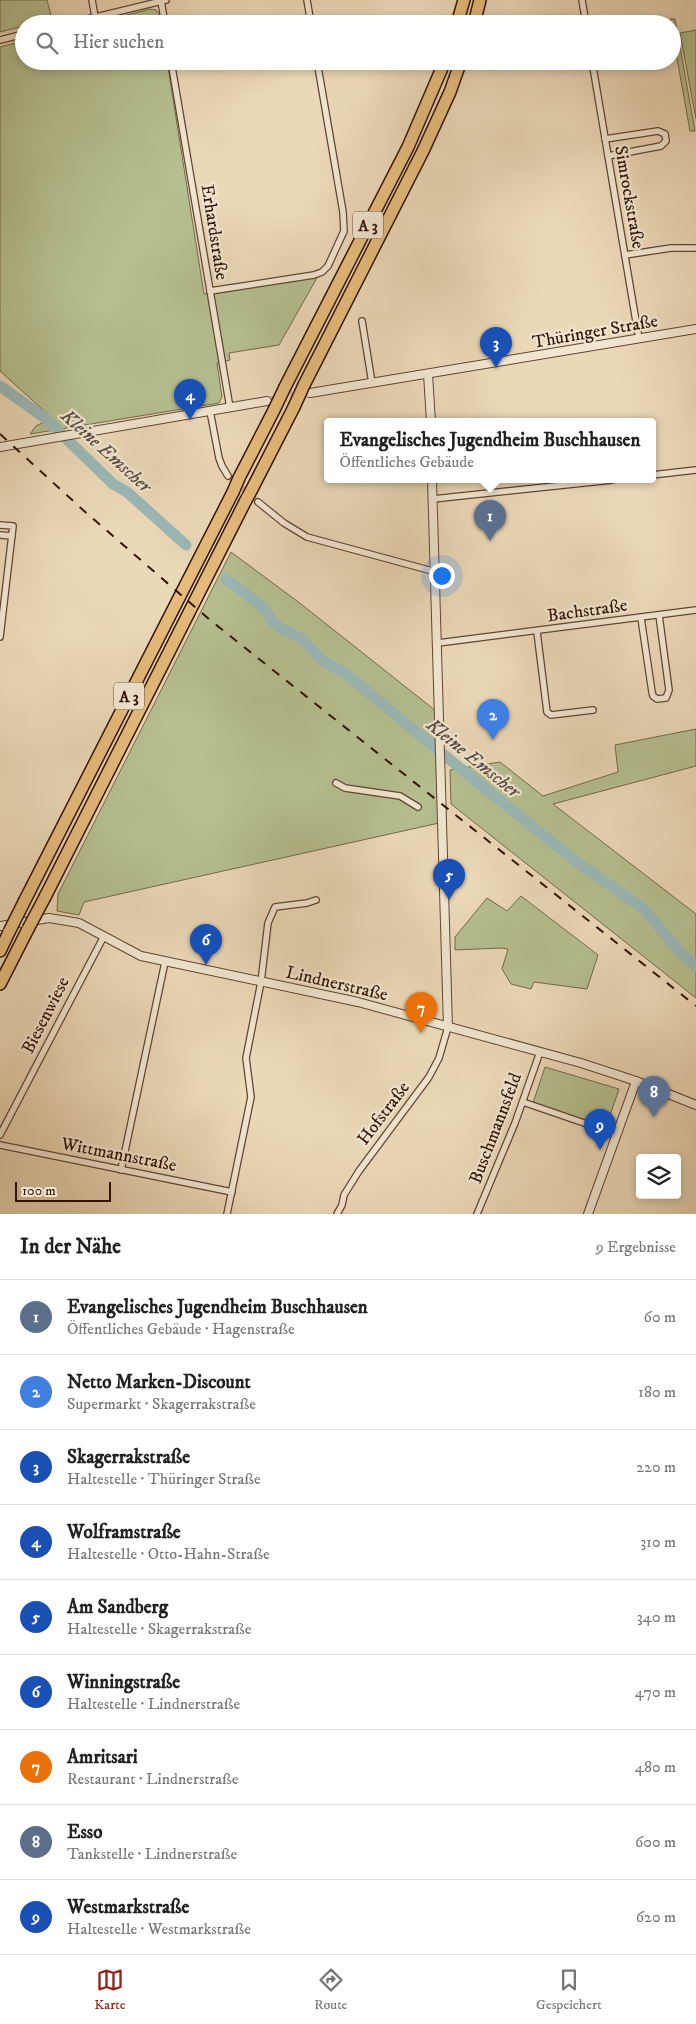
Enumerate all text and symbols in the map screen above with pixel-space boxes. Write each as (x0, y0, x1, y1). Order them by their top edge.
search box (15, 15, 681, 70)
icon: search (33, 29, 61, 57)
text: Hier suchen (73, 31, 164, 54)
street label: Simrockstraße (609, 144, 649, 250)
street label: Erhardstraße (196, 183, 232, 282)
road number: A 3 (353, 212, 383, 238)
street label: Thüringer Straße (531, 310, 660, 354)
pin: 3 (480, 327, 512, 368)
pin: 4 (174, 379, 206, 420)
water label: Kleine Emscher (55, 404, 158, 499)
popup (324, 418, 656, 483)
text: Evangelisches Jugendheim Buschhausen (340, 429, 640, 452)
text: Öffentliches Gebäude (340, 452, 474, 472)
pin: 1 (474, 500, 506, 541)
your location (429, 563, 455, 589)
street label: Bachstraße (546, 594, 629, 627)
road number: A 3 (114, 682, 144, 709)
pin: 2 (477, 699, 509, 740)
water label: Kleine Emscher (421, 713, 526, 804)
pin: 5 (433, 859, 465, 900)
pin: 6 (190, 924, 222, 965)
street label: Lindnerstraße (284, 962, 390, 1006)
street label: Biesenwiese (17, 973, 75, 1058)
pin: 7 (405, 992, 437, 1033)
street label: Buschmannsfeld (465, 1070, 527, 1187)
pin: 8 (638, 1076, 670, 1117)
street label: Hofstraße (353, 1078, 415, 1150)
pin: 9 (584, 1109, 616, 1150)
street label: Wittmannstraße (58, 1133, 178, 1177)
map controls (636, 1154, 681, 1199)
button: layers (636, 1154, 681, 1199)
scale bar (15, 1179, 111, 1202)
text: 100 m (22, 1182, 56, 1200)
text: In der Nähe (20, 1234, 121, 1260)
text: 9 Ergebnisse (596, 1237, 676, 1257)
text: Evangelisches Jugendheim Buschhausen (67, 1296, 368, 1319)
text: 1 (33, 1307, 39, 1327)
text: 60 m (644, 1307, 676, 1327)
text: Öffentliches Gebäude · Hagenstraße (67, 1319, 295, 1339)
text: Netto Marken-Discount (67, 1371, 251, 1394)
text: 2 (32, 1382, 40, 1402)
text: 180 m (638, 1382, 676, 1402)
text: Supermarkt · Skagerrakstraße (67, 1394, 256, 1414)
text: Skagerrakstraße (67, 1446, 190, 1469)
text: 3 (33, 1457, 39, 1477)
text: 220 m (636, 1457, 676, 1477)
text: Haltestelle · Thüringer Straße (67, 1469, 261, 1489)
text: Wolframstraße (67, 1521, 181, 1544)
text: 4 (31, 1532, 41, 1552)
text: 310 m (640, 1532, 676, 1552)
text: Haltestelle · Otto-Hahn-Straße (67, 1544, 270, 1564)
text: Am Sandberg (67, 1596, 168, 1619)
text: 5 (32, 1607, 40, 1627)
text: 340 m (637, 1607, 676, 1627)
text: Haltestelle · Skagerrakstraße (67, 1619, 251, 1639)
text: Winningstraße (67, 1671, 180, 1694)
text: 6 (32, 1682, 40, 1702)
text: 470 m (635, 1682, 676, 1702)
text: Haltestelle · Lindnerstraße (67, 1694, 240, 1714)
text: Amritsari (67, 1746, 138, 1769)
text: 7 (32, 1757, 40, 1777)
text: 480 m (635, 1757, 676, 1777)
text: Restaurant · Lindnerstraße (67, 1769, 238, 1789)
text: Esso (67, 1821, 102, 1844)
text: 8 (32, 1832, 40, 1852)
text: 600 m (635, 1832, 676, 1852)
text: Tankstelle · Lindnerstraße (67, 1844, 237, 1864)
text: Westmarkstraße (67, 1896, 189, 1919)
text: 9 (32, 1907, 40, 1927)
text: 620 m (636, 1907, 676, 1927)
text: Haltestelle · Westmarkstraße (67, 1919, 251, 1939)
tab: Karte (94, 1966, 126, 2014)
tab: Route (314, 1966, 347, 2014)
tab: Gespeichert (536, 1966, 602, 2014)

